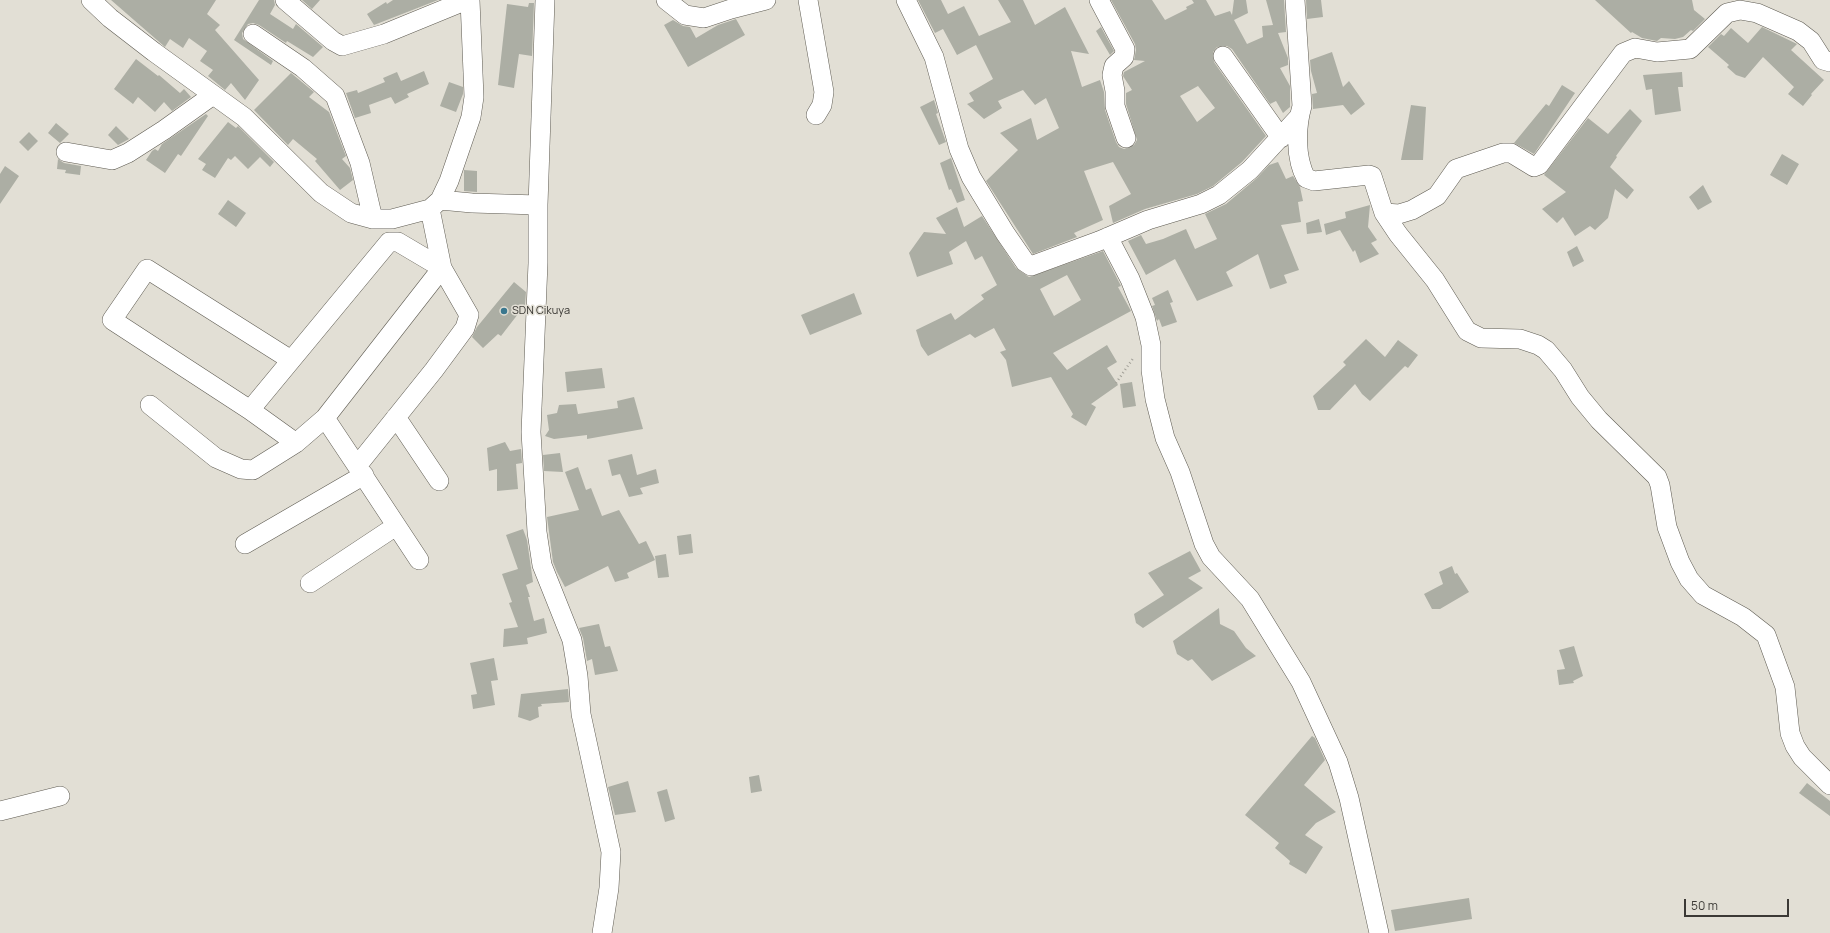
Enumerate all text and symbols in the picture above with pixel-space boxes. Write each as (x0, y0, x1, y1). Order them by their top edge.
place label: SDN Cikuya (512, 304, 570, 318)
marker: SDN Cikuya (499, 306, 509, 316)
scale bar (1686, 891, 1791, 917)
text: 50 m (1691, 897, 1718, 914)

